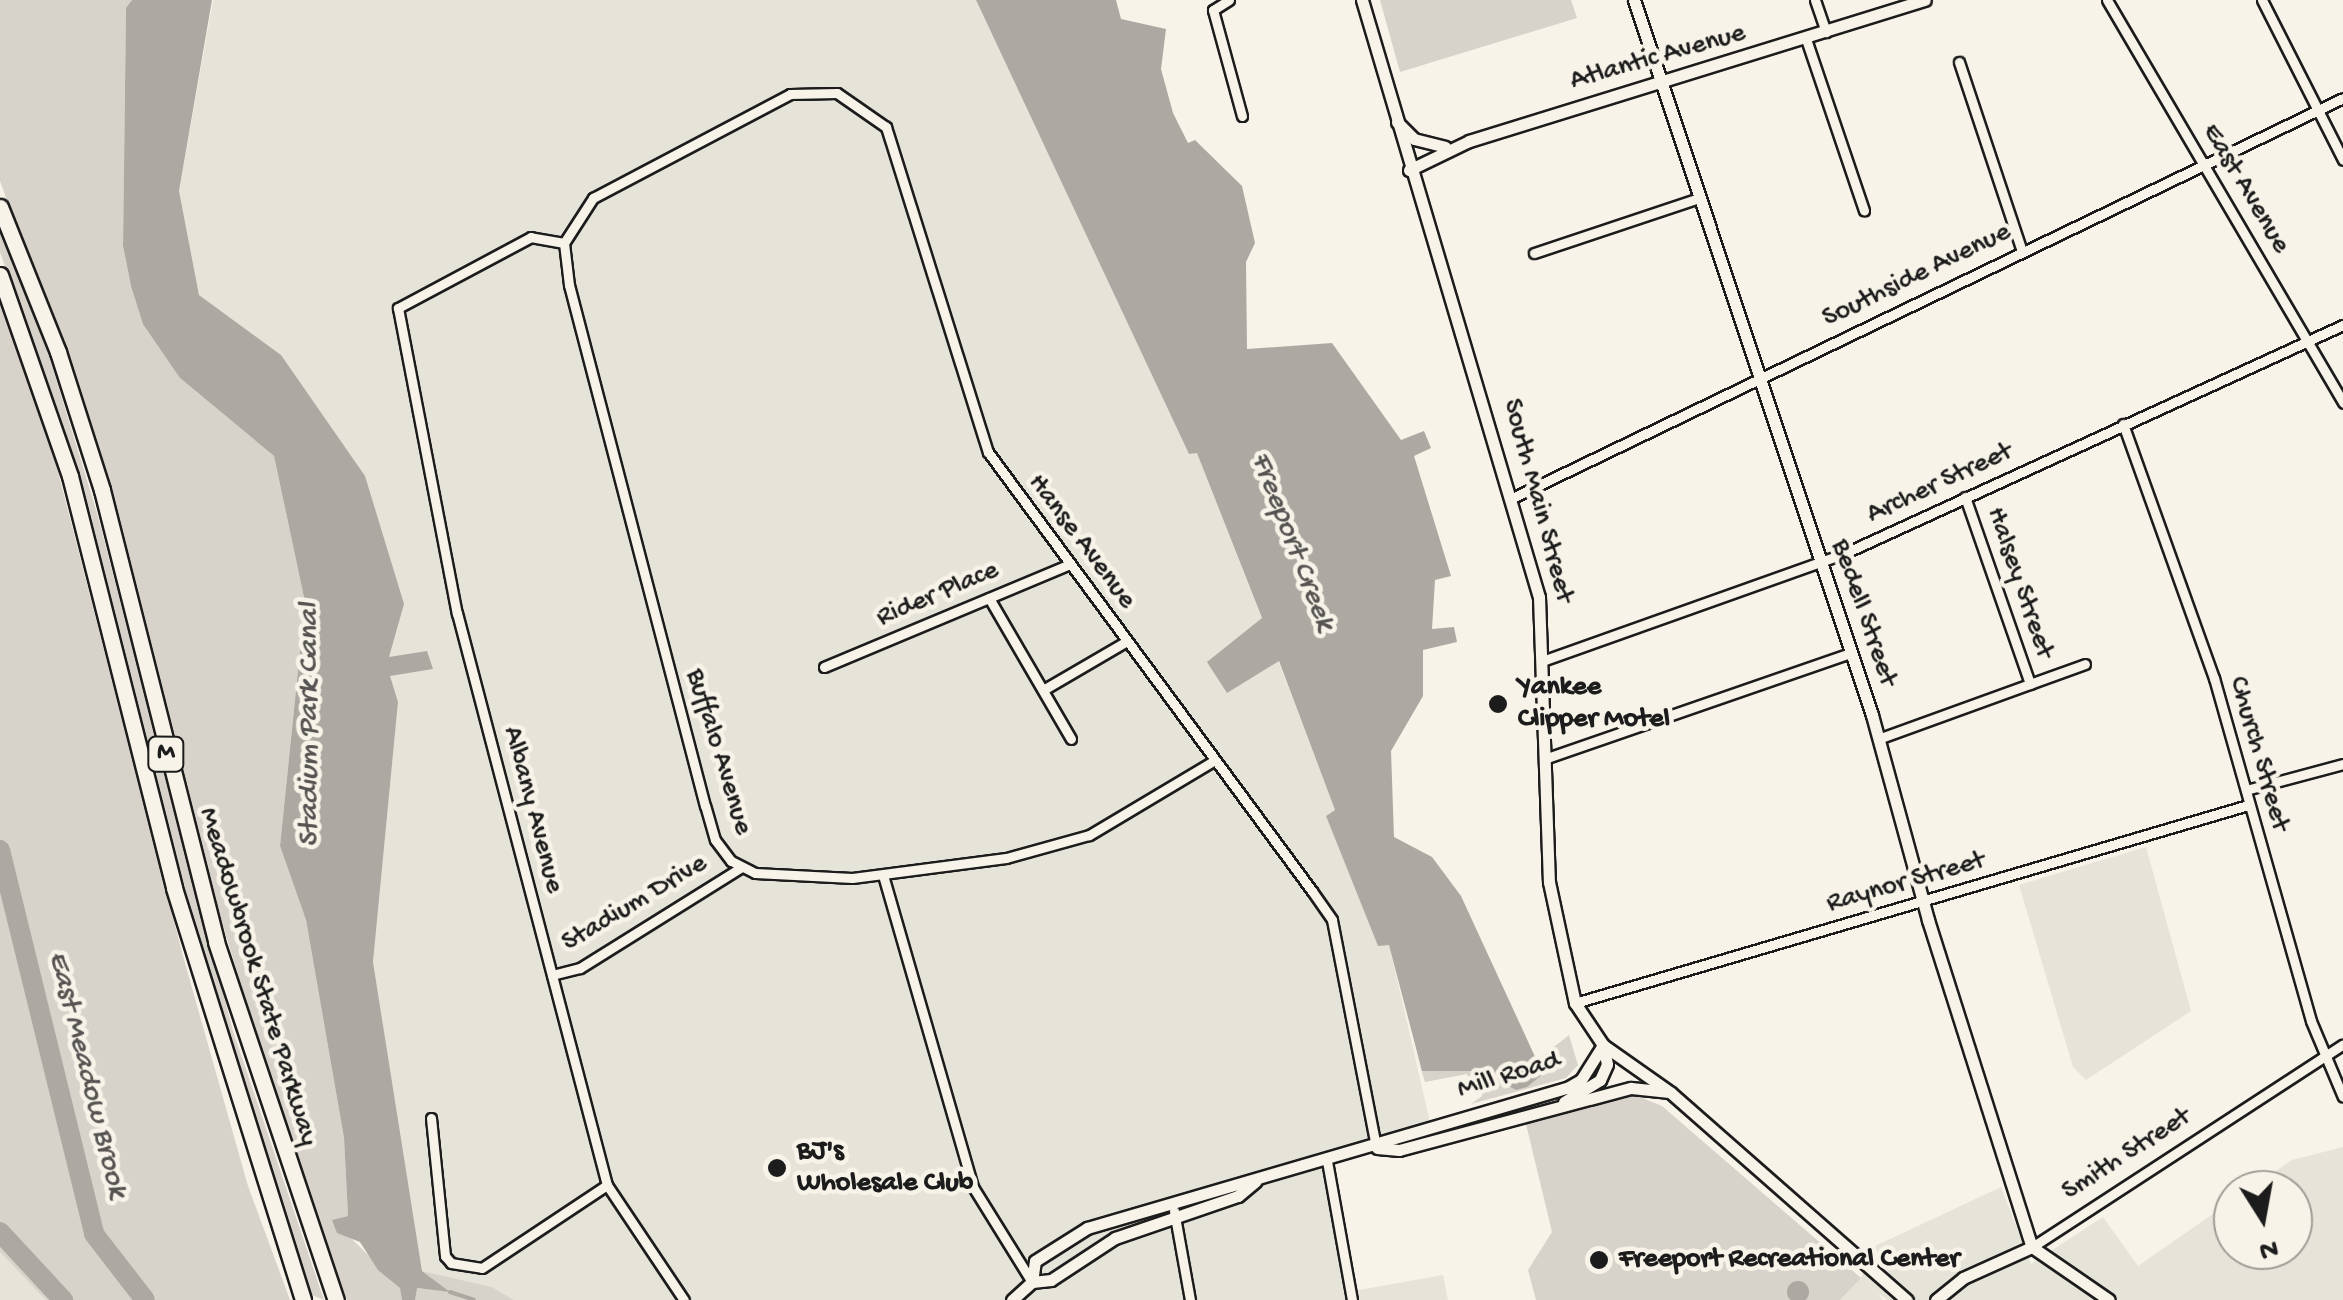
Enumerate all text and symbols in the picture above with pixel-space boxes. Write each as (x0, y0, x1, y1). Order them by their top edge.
street label: Atlantic Avenue (1566, 17, 1750, 99)
street label: East Avenue (2193, 118, 2297, 260)
street label: Southside Avenue (1817, 216, 2017, 336)
street label: South Main Street (1494, 396, 1580, 606)
street label: Archer Street (1862, 436, 2018, 532)
water label: Freeport Creek (1240, 448, 1342, 636)
street label: Hanse Avenue (1019, 468, 1143, 616)
street label: Halsey Street (1977, 503, 2061, 663)
street label: Bedell Street (1822, 535, 1904, 691)
street label: Rider Place (872, 554, 1004, 636)
water label: Stadium Park Canal (293, 603, 329, 847)
street label: Buffalo Avenue (677, 665, 759, 839)
place label: Yankee Clipper Motel (1518, 671, 1670, 737)
street label: Church Street (2220, 673, 2296, 835)
marker: Yankee Clipper Motel (1487, 693, 1509, 715)
street label: Albany Avenue (494, 723, 570, 897)
road number: M (146, 734, 186, 774)
street label: Meadowbrook State Parkway (190, 804, 324, 1150)
street label: Raynor Street (1823, 844, 1989, 922)
street label: Stadium Drive (556, 848, 714, 960)
water label: East Meadow Brook (38, 948, 134, 1202)
street label: Mill Road (1454, 1044, 1564, 1108)
street label: Smith Street (2056, 1101, 2198, 1209)
place label: BJ's Wholesale Club (797, 1135, 973, 1201)
marker: BJ's Wholesale Club (766, 1157, 788, 1179)
north arrow (2213, 1170, 2313, 1270)
text: N (2256, 1230, 2281, 1266)
place label: Freeport Recreational Center (1619, 1243, 1959, 1277)
marker: Freeport Recreational Center (1588, 1249, 1610, 1271)

